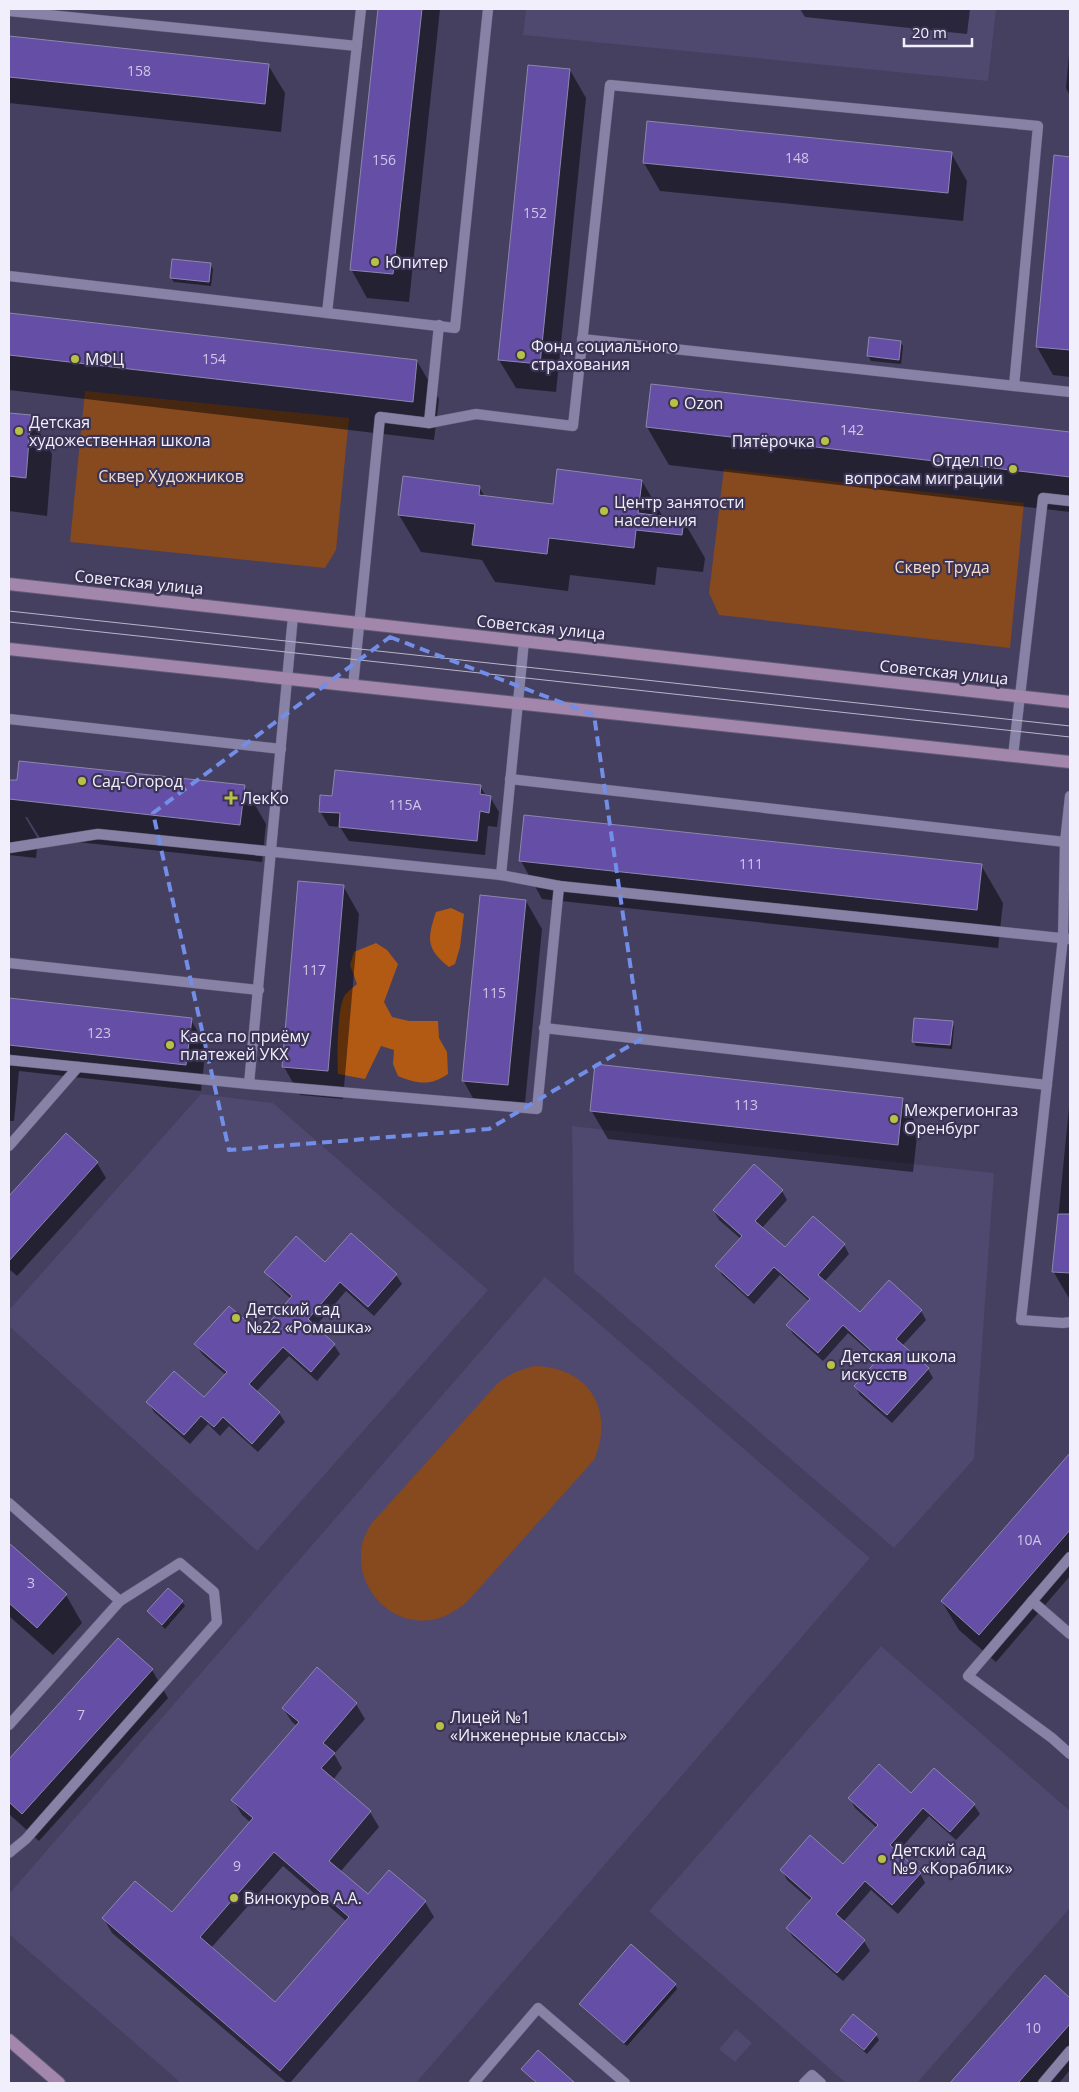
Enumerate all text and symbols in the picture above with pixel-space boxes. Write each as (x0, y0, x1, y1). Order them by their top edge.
scale bar (904, 15, 972, 47)
text: 20 m (912, 22, 947, 42)
house number: 158 (127, 61, 151, 80)
house number: 148 (785, 148, 809, 167)
house number: 156 (372, 150, 396, 169)
house number: 152 (523, 203, 547, 222)
place label: Юпитер (385, 251, 448, 273)
marker: Юпитер (369, 256, 381, 268)
place label: Фонд социального страхования (531, 335, 678, 375)
place label: МФЦ (85, 348, 124, 370)
house number: 154 (202, 349, 226, 368)
marker: Фонд социального страхования (515, 349, 527, 361)
marker: МФЦ (69, 353, 81, 365)
place label: Ozon (684, 392, 723, 414)
marker: Ozon (668, 397, 680, 409)
place label: Детская художественная школа (29, 411, 211, 451)
house number: 142 (840, 420, 864, 439)
marker: Детская художественная школа (13, 425, 25, 437)
place label: Пятёрочка (732, 430, 815, 452)
marker: Пятёрочка (819, 435, 831, 447)
place label: Отдел по вопросам миграции (845, 449, 1003, 489)
marker: Отдел по вопросам миграции (1007, 463, 1019, 475)
park label: Сквер Художников (98, 465, 244, 487)
place label: Центр занятости населения (614, 491, 745, 531)
marker: Центр занятости населения (598, 505, 610, 517)
park label: Сквер Труда (894, 556, 990, 578)
street label: Советская улица (73, 564, 205, 600)
street label: Советская улица (475, 609, 607, 645)
street label: Советская улица (878, 654, 1010, 690)
place label: Сад-Огород (92, 770, 183, 792)
marker: Сад-Огород (76, 775, 88, 787)
place label: ЛекКо (241, 787, 289, 809)
marker: ЛекКо (225, 792, 237, 804)
house number: 115А (389, 795, 422, 814)
house number: 111 (739, 854, 763, 873)
house number: 117 (302, 960, 326, 979)
house number: 115 (482, 983, 506, 1002)
house number: 123 (87, 1023, 111, 1042)
place label: Касса по приёму платежей УКХ (180, 1025, 310, 1065)
marker: Касса по приёму платежей УКХ (164, 1039, 176, 1051)
house number: 113 (734, 1095, 758, 1114)
place label: Межрегионгаз Оренбург (904, 1099, 1018, 1139)
marker: Межрегионгаз Оренбург (888, 1113, 900, 1125)
place label: Детский сад №22 «Ромашка» (246, 1298, 372, 1338)
marker: Детский сад №22 «Ромашка» (230, 1312, 242, 1324)
place label: Детская школа искусств (841, 1345, 956, 1385)
marker: Детская школа искусств (825, 1359, 837, 1371)
house number: 10А (1017, 1530, 1042, 1549)
house number: 3 (27, 1573, 35, 1592)
house number: 7 (77, 1705, 85, 1724)
place label: Лицей №1 «Инженерные классы» (450, 1706, 627, 1746)
marker: Лицей №1 «Инженерные классы» (434, 1720, 446, 1732)
place label: Детский сад №9 «Кораблик» (892, 1839, 1013, 1879)
marker: Детский сад №9 «Кораблик» (876, 1853, 888, 1865)
house number: 9 (233, 1856, 241, 1875)
place label: Винокуров А.А. (244, 1887, 362, 1909)
marker: Винокуров А.А. (228, 1892, 240, 1904)
house number: 10 (1025, 2018, 1041, 2037)

